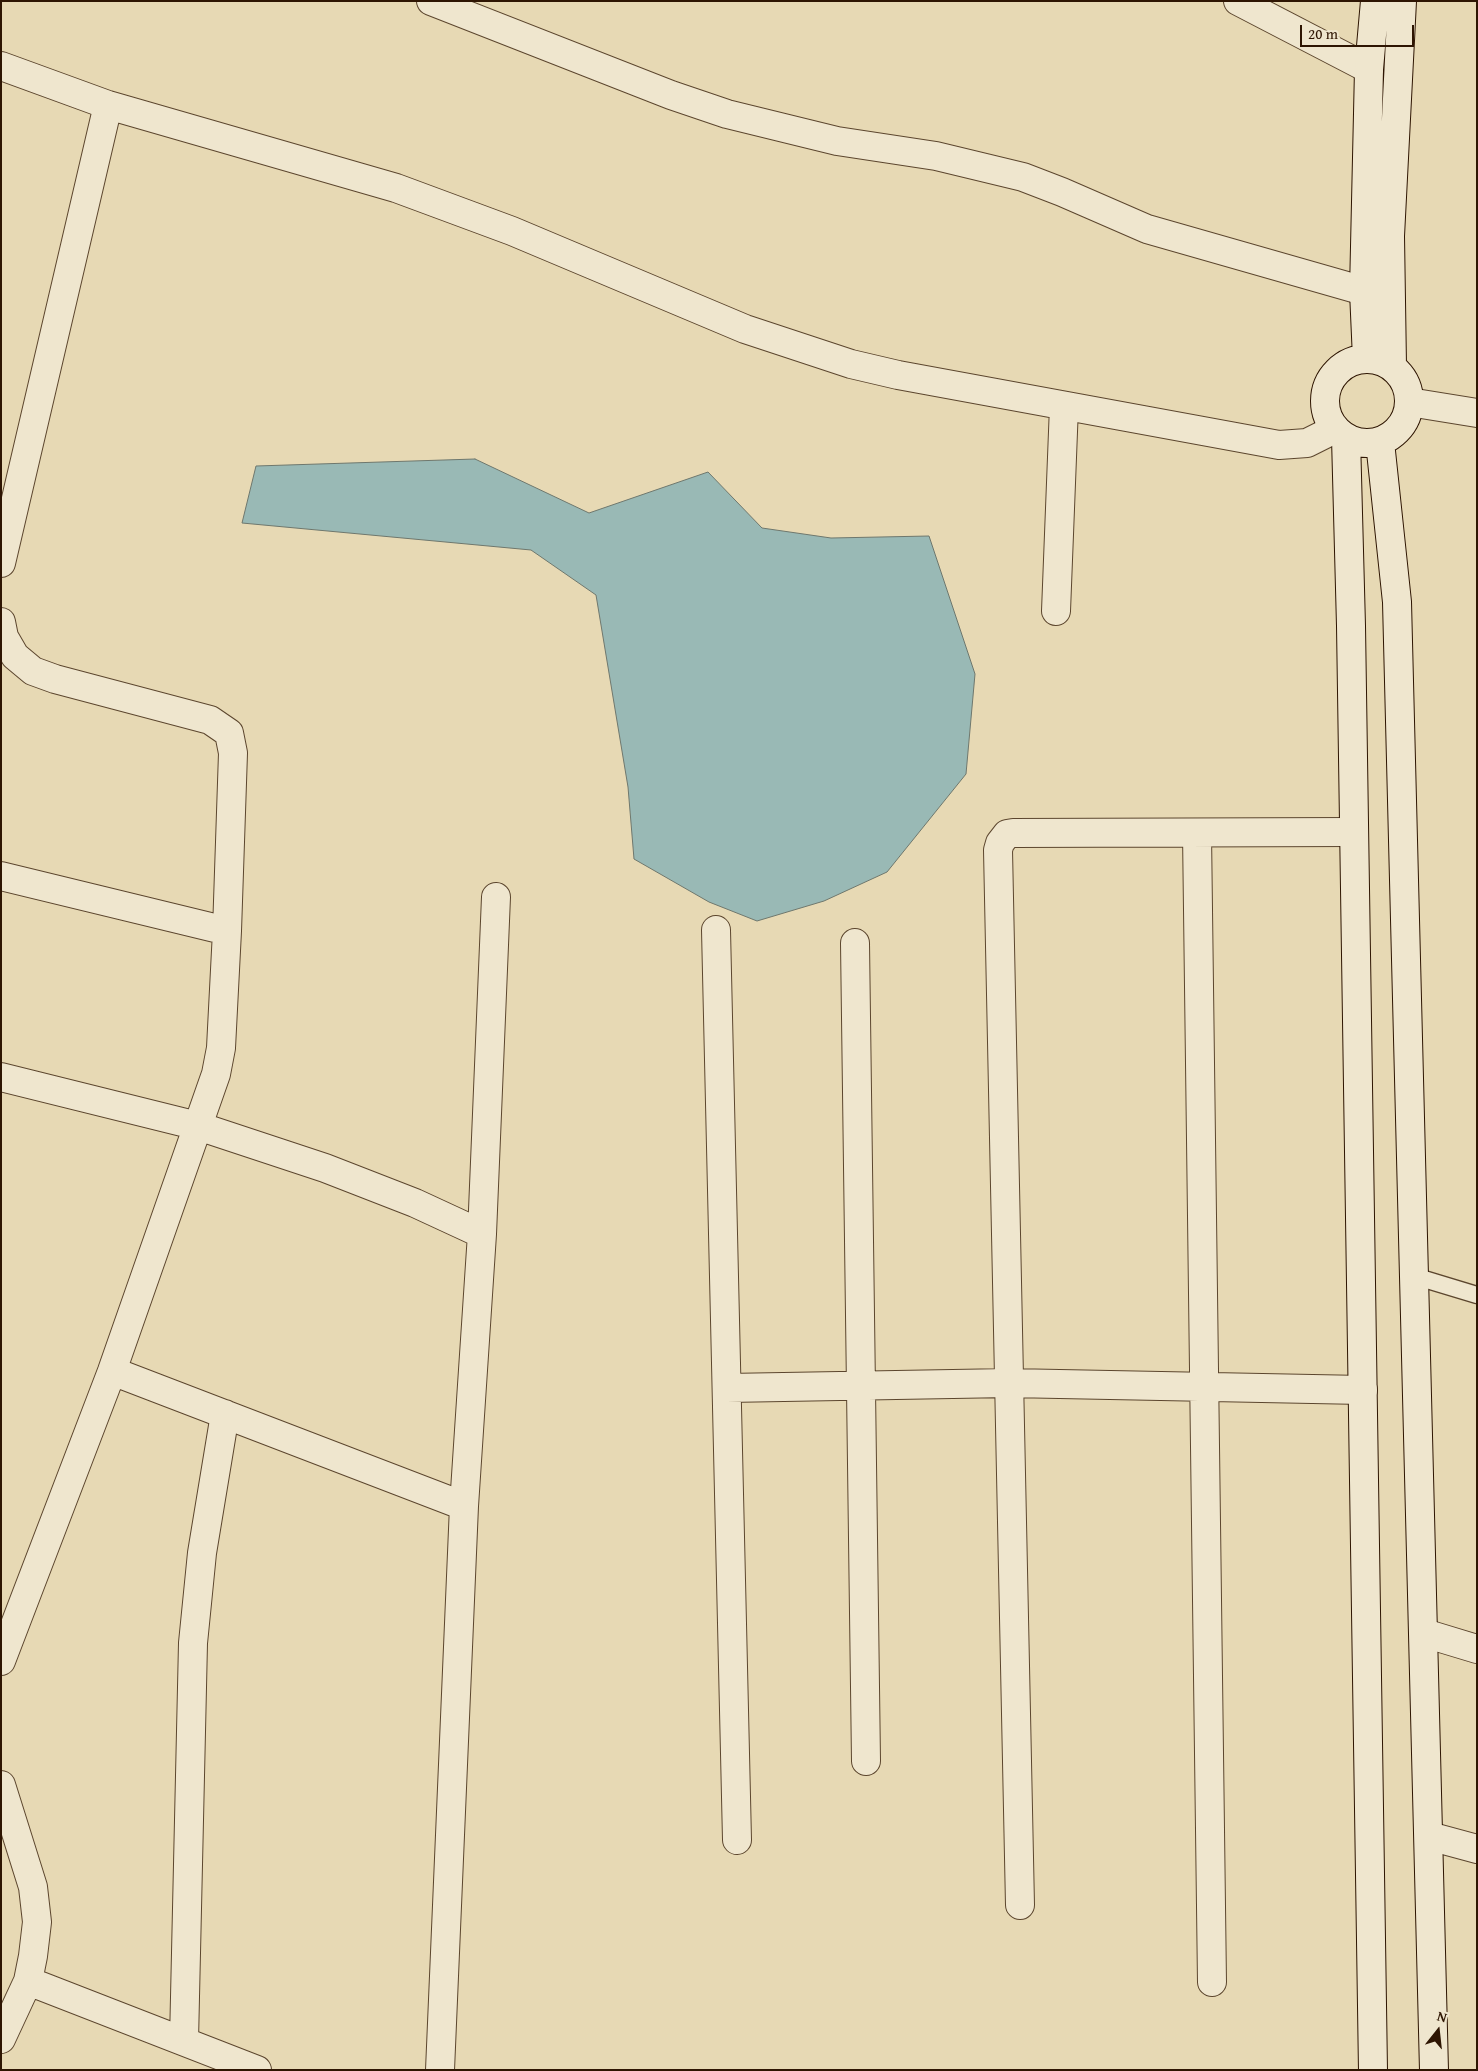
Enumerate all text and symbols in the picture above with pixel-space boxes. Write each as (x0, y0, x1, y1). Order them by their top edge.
scale bar (1303, 15, 1417, 47)
text: 20 m (1308, 23, 1338, 44)
north arrow (1413, 2006, 1463, 2056)
text: N (1435, 2006, 1449, 2027)

